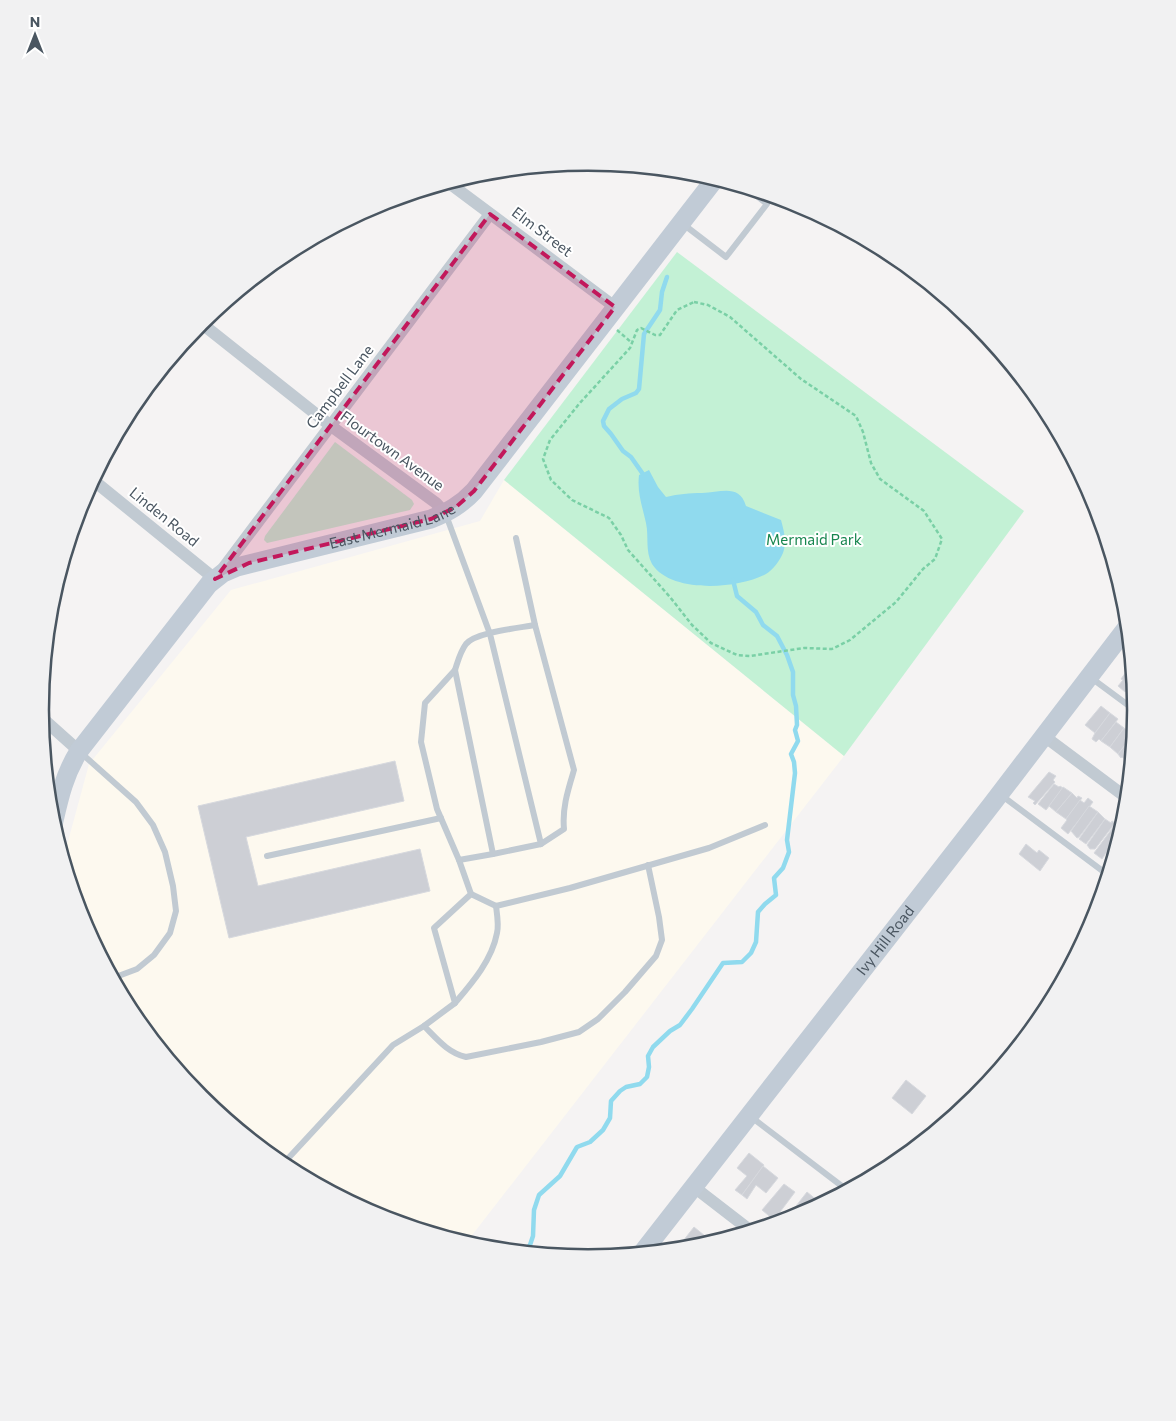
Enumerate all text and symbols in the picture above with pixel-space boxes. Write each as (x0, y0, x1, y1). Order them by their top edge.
north arrow (10, 10, 60, 60)
text: N (30, 13, 40, 30)
street label: Elm Street (509, 203, 576, 260)
street label: Campbell Lane (302, 341, 377, 432)
street label: Flourtown Avenue (337, 406, 448, 494)
street label: Linden Road (126, 483, 203, 550)
street label: East Mermaid Lane (327, 499, 458, 552)
park label: Mermaid Park (766, 530, 862, 548)
street label: Ivy Hill Road (852, 902, 917, 978)

